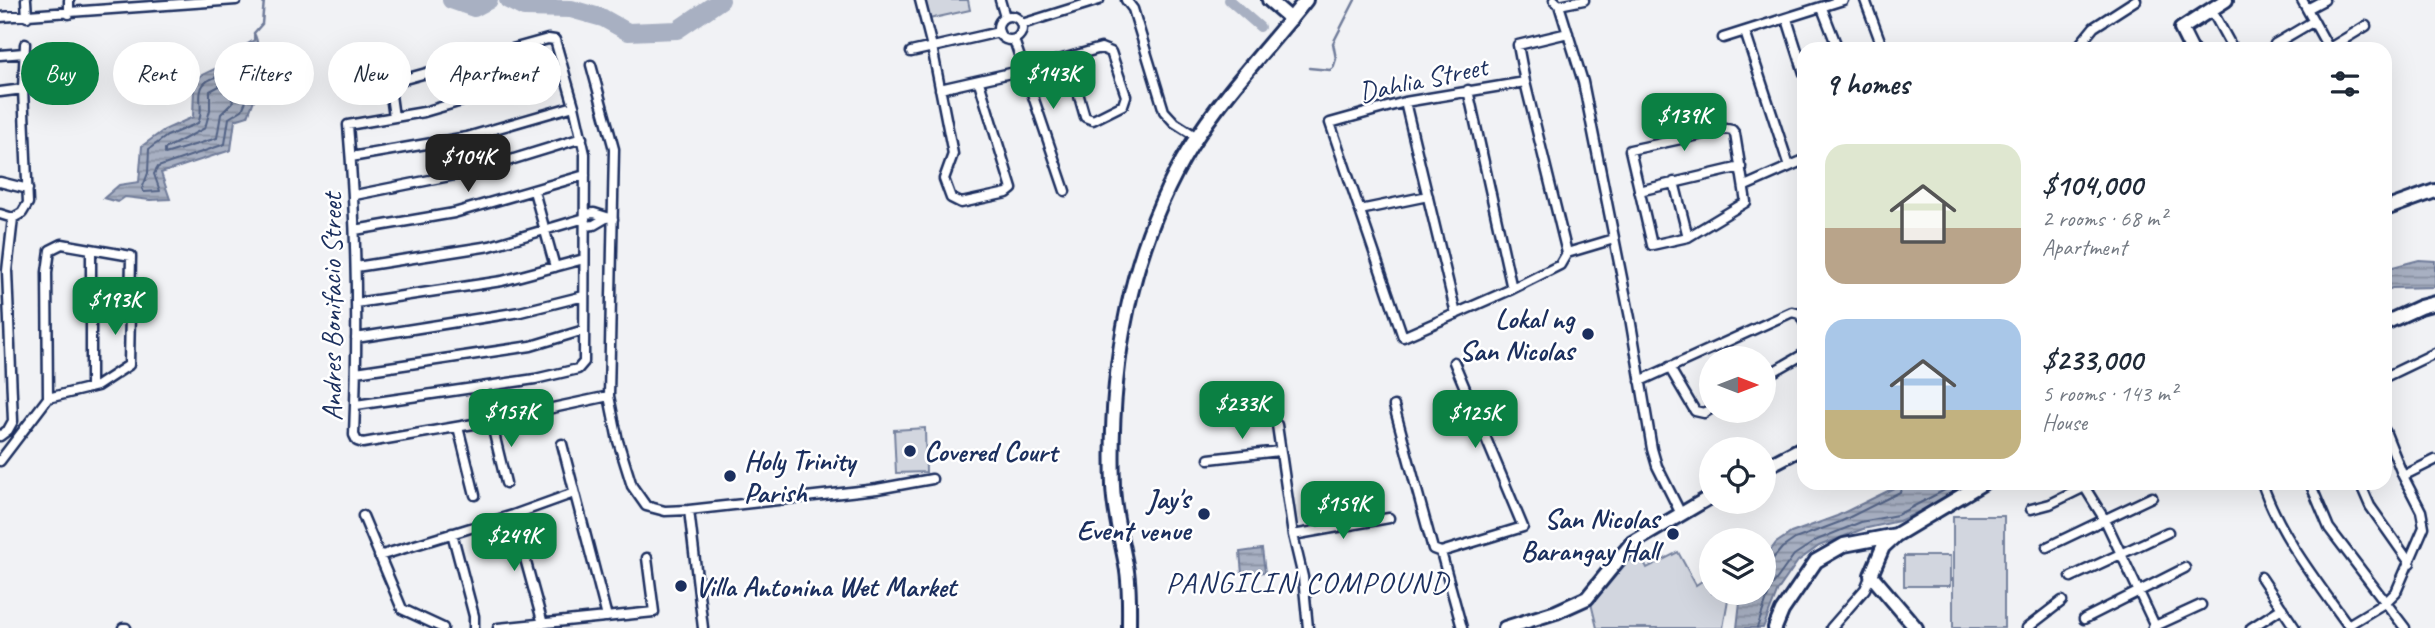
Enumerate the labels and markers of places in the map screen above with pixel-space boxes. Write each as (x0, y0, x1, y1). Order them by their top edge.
pin: $143K (1004, 52, 1102, 111)
pin: $139K (1635, 94, 1733, 153)
pin: $104K (419, 134, 517, 194)
pin: $193K (66, 278, 164, 337)
place label: Lokal ng San Nicolas (1459, 301, 1577, 368)
marker: Lokal ng San Nicolas (1580, 326, 1596, 342)
pin: $233K (1193, 382, 1291, 441)
pin: $157K (462, 390, 560, 449)
pin: $125K (1426, 391, 1524, 450)
place label: Covered Court (924, 434, 1061, 469)
place label: Holy Trinity Parish (744, 443, 859, 510)
marker: Covered Court (902, 443, 918, 459)
marker: Holy Trinity Parish (722, 468, 738, 484)
place label: Jay's Event venue (1077, 481, 1193, 548)
pin: $159K (1294, 482, 1392, 541)
place label: San Nicolas Barangay Hall (1521, 501, 1664, 568)
marker: Jay's Event venue (1196, 506, 1212, 522)
pin: $249K (465, 514, 563, 573)
marker: San Nicolas Barangay Hall (1665, 526, 1681, 542)
place label: Villa Antonina Wet Market (695, 569, 959, 604)
marker: Villa Antonina Wet Market (673, 578, 689, 594)

